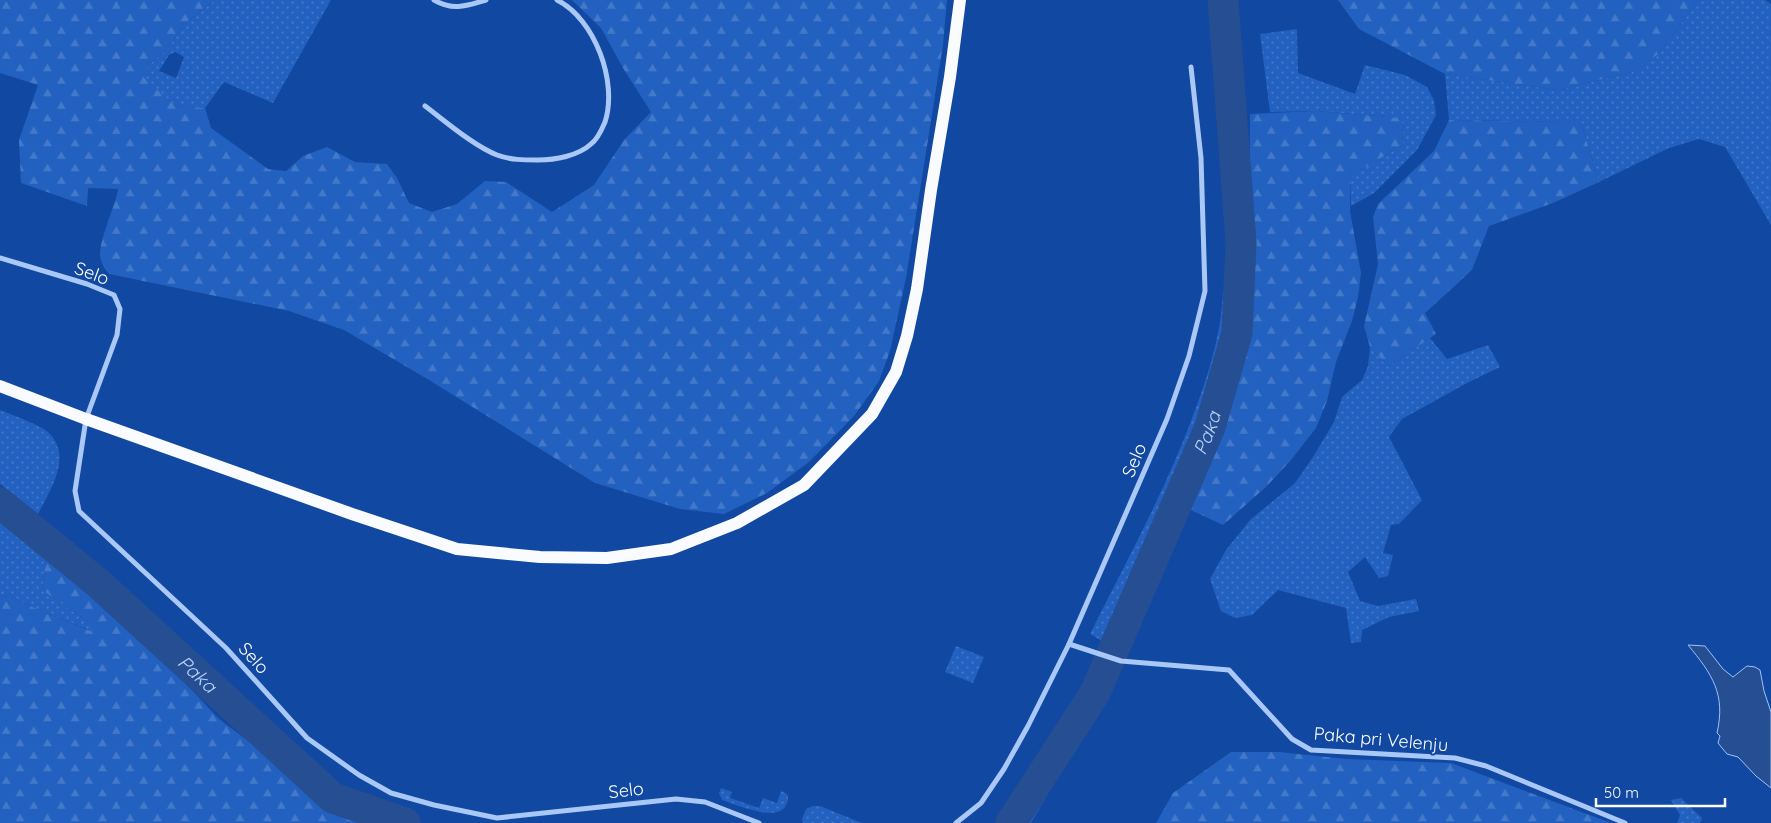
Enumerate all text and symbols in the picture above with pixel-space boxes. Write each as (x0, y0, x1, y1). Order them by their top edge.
street label: Selo (72, 256, 112, 290)
water label: Paka (1188, 407, 1226, 458)
street label: Selo (1117, 439, 1151, 481)
street label: Selo (234, 637, 274, 679)
water label: Paka (173, 650, 223, 699)
street label: Paka pri Velenju (1313, 722, 1449, 756)
street label: Selo (607, 776, 645, 804)
scale bar (1596, 776, 1725, 808)
text: 50 m (1604, 783, 1639, 802)

